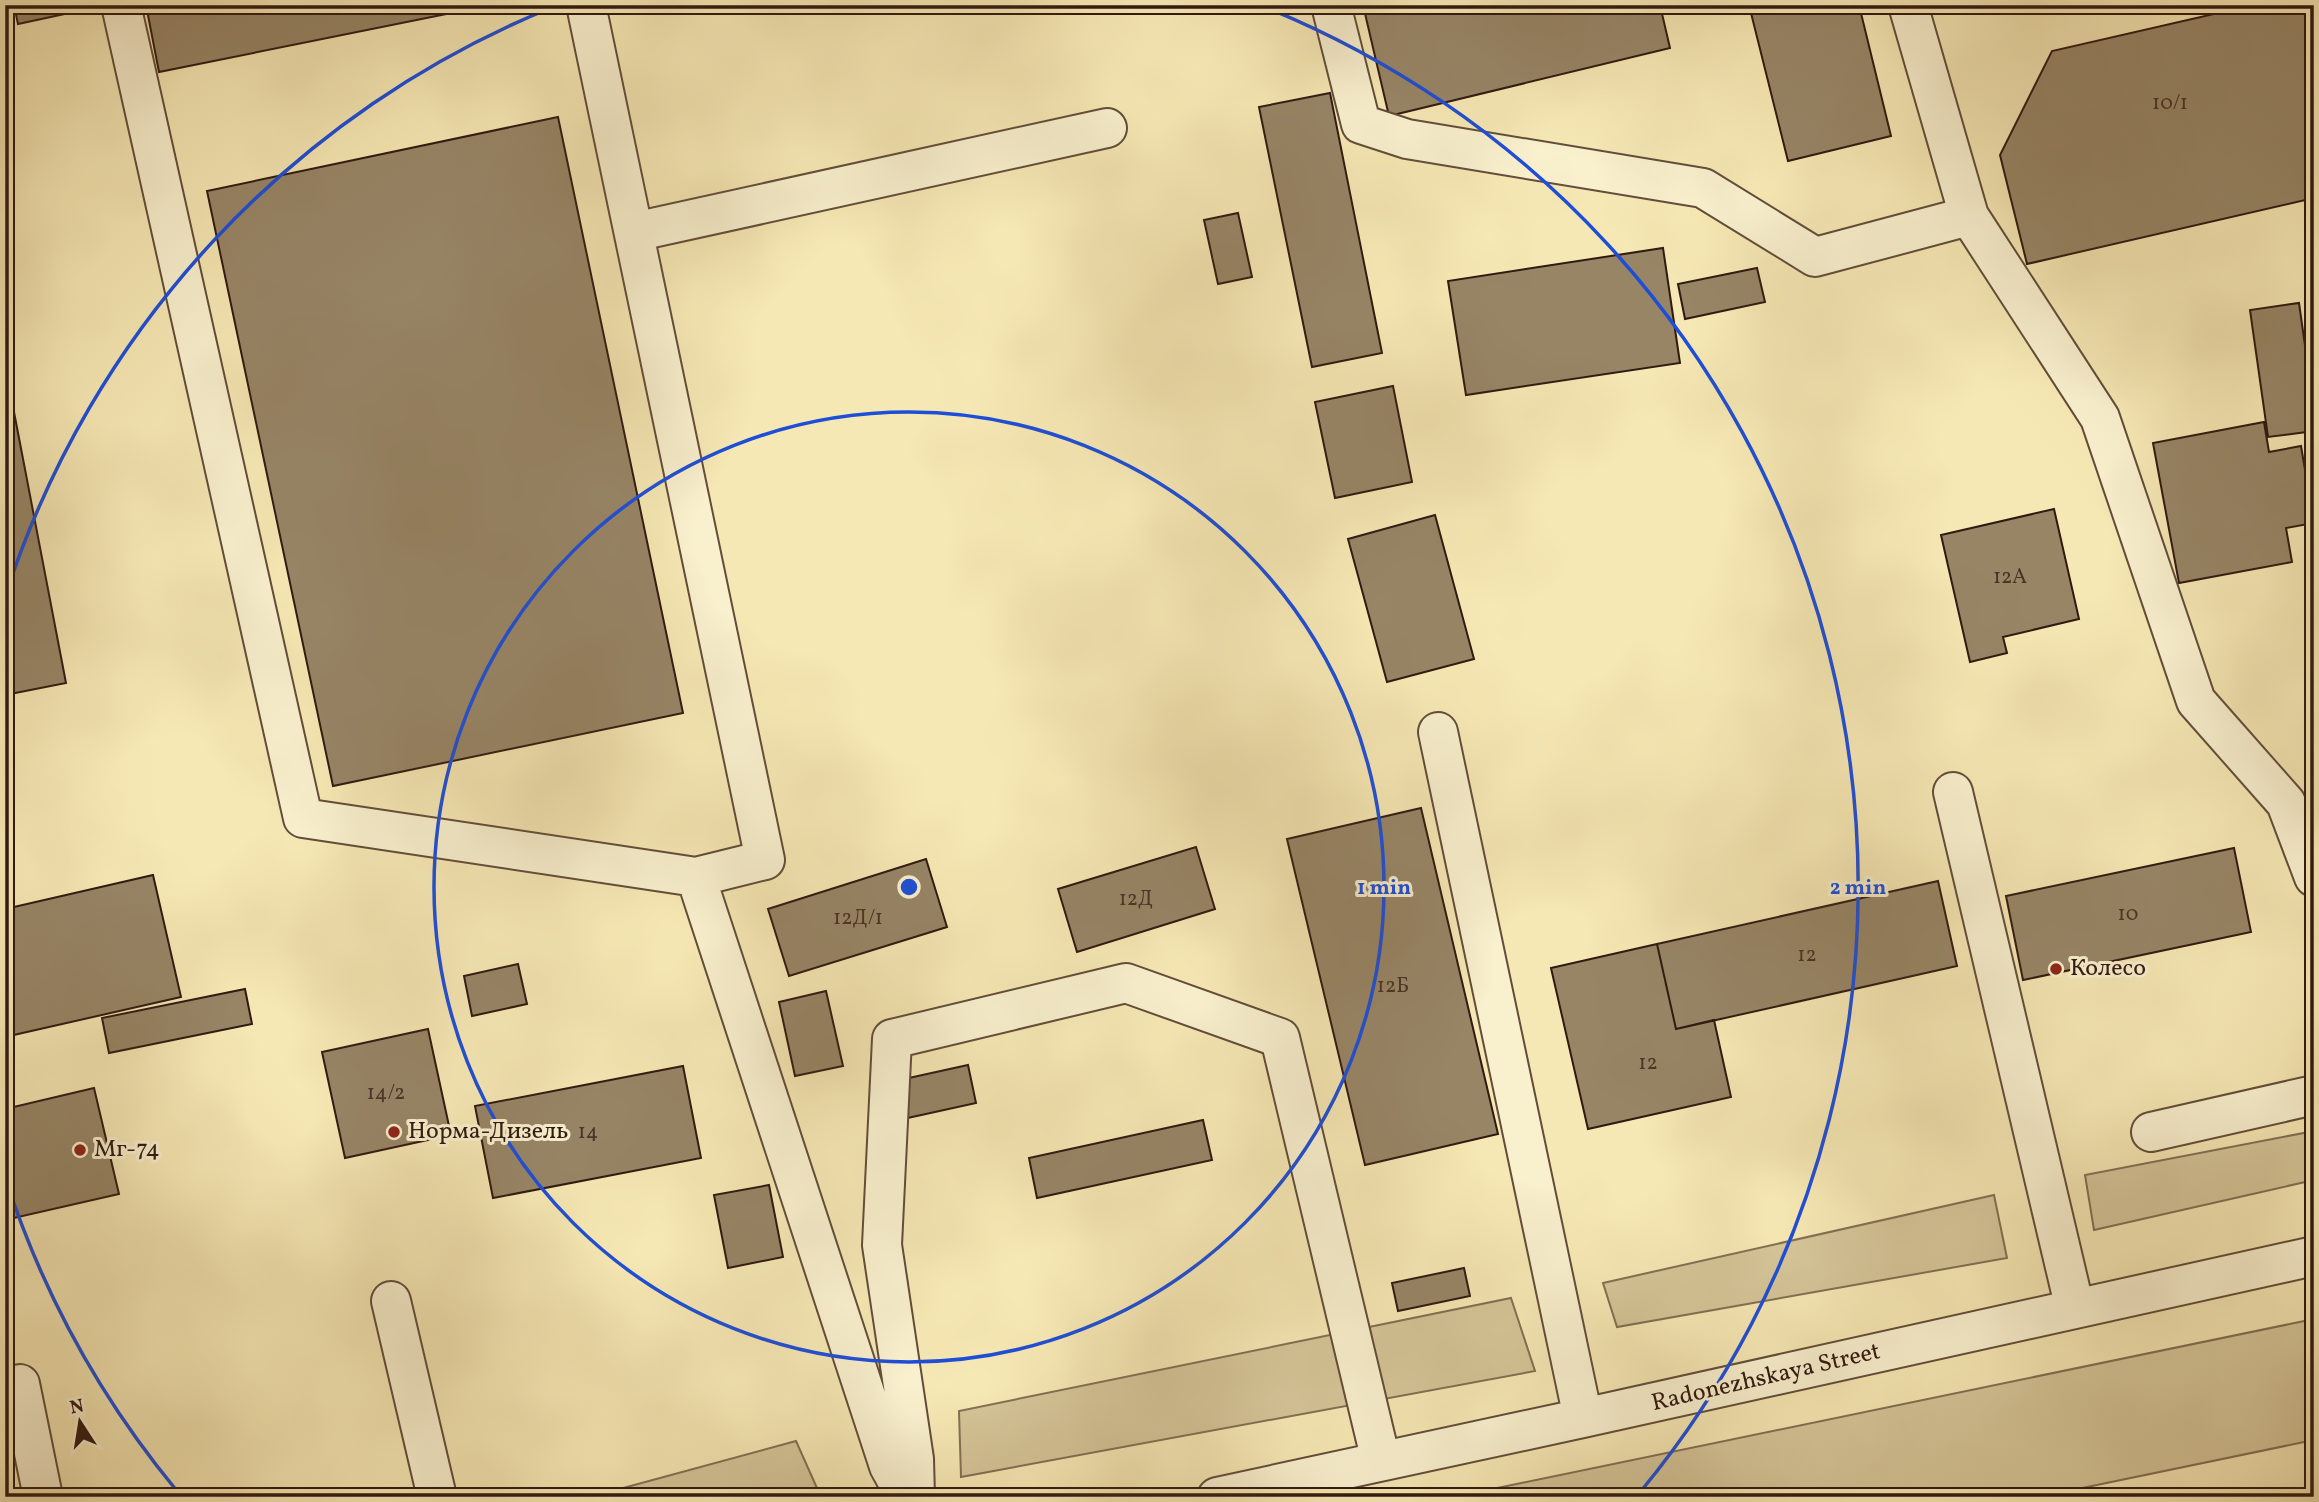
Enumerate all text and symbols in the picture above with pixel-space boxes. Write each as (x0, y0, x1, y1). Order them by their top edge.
house number: 10/1 (2152, 89, 2188, 118)
house number: 12А (1993, 563, 2027, 592)
text: 1 min (1357, 874, 1411, 903)
text: 2 min (1830, 874, 1886, 903)
centre of rings (897, 875, 921, 899)
house number: 12Д (1119, 885, 1153, 914)
house number: 10 (2118, 900, 2138, 929)
house number: 12Д/1 (833, 904, 883, 933)
house number: 12 (1797, 941, 1817, 970)
place label: Колесо (2070, 952, 2146, 986)
marker: Колесо (2048, 961, 2064, 977)
house number: 12Б (1377, 972, 1409, 1001)
house number: 12 (1638, 1049, 1658, 1078)
house number: 14/2 (367, 1079, 405, 1108)
place label: Норма-Дизель (408, 1115, 568, 1149)
house number: 14 (578, 1118, 598, 1147)
marker: Норма-Дизель (386, 1124, 402, 1140)
place label: Мг-74 (94, 1133, 160, 1167)
marker: Мг-74 (72, 1142, 88, 1158)
street label: Radonezhskaya Street (1648, 1335, 1884, 1421)
north arrow (46, 1386, 116, 1456)
text: N (67, 1393, 87, 1421)

